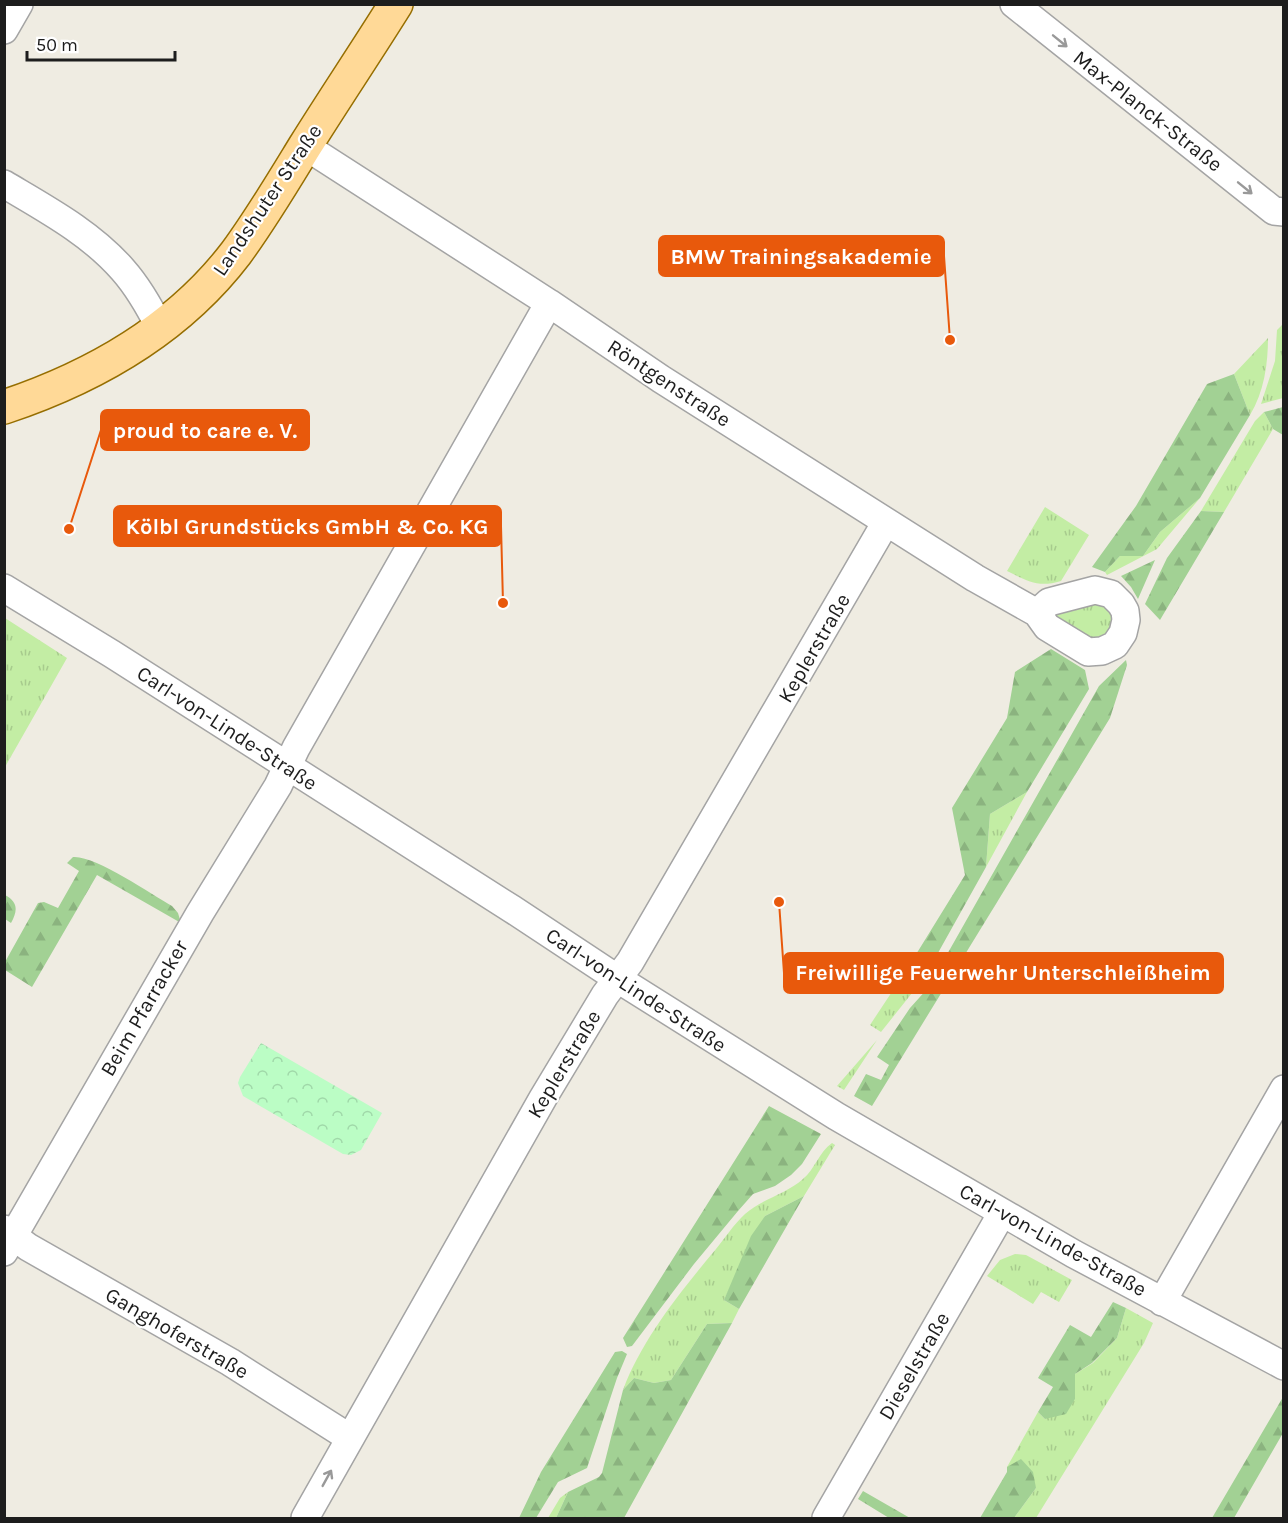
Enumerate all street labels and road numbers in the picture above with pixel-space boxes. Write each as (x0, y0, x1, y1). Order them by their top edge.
street label: Max-Planck-Straße (1069, 45, 1227, 177)
street label: Landshuter Straße (207, 120, 327, 280)
street label: Röntgenstraße (603, 334, 735, 432)
street label: Keplerstraße (773, 589, 855, 707)
street label: Carl-von-Linde-Straße (132, 661, 322, 795)
street label: Carl-von-Linde-Straße (541, 923, 731, 1057)
street label: Beim Pfarracker (95, 935, 193, 1080)
street label: Keplerstraße (522, 1006, 606, 1122)
street label: Carl-von-Linde-Straße (955, 1179, 1151, 1301)
street label: Ganghoferstraße (101, 1282, 253, 1384)
street label: Dieselstraße (874, 1308, 954, 1424)

